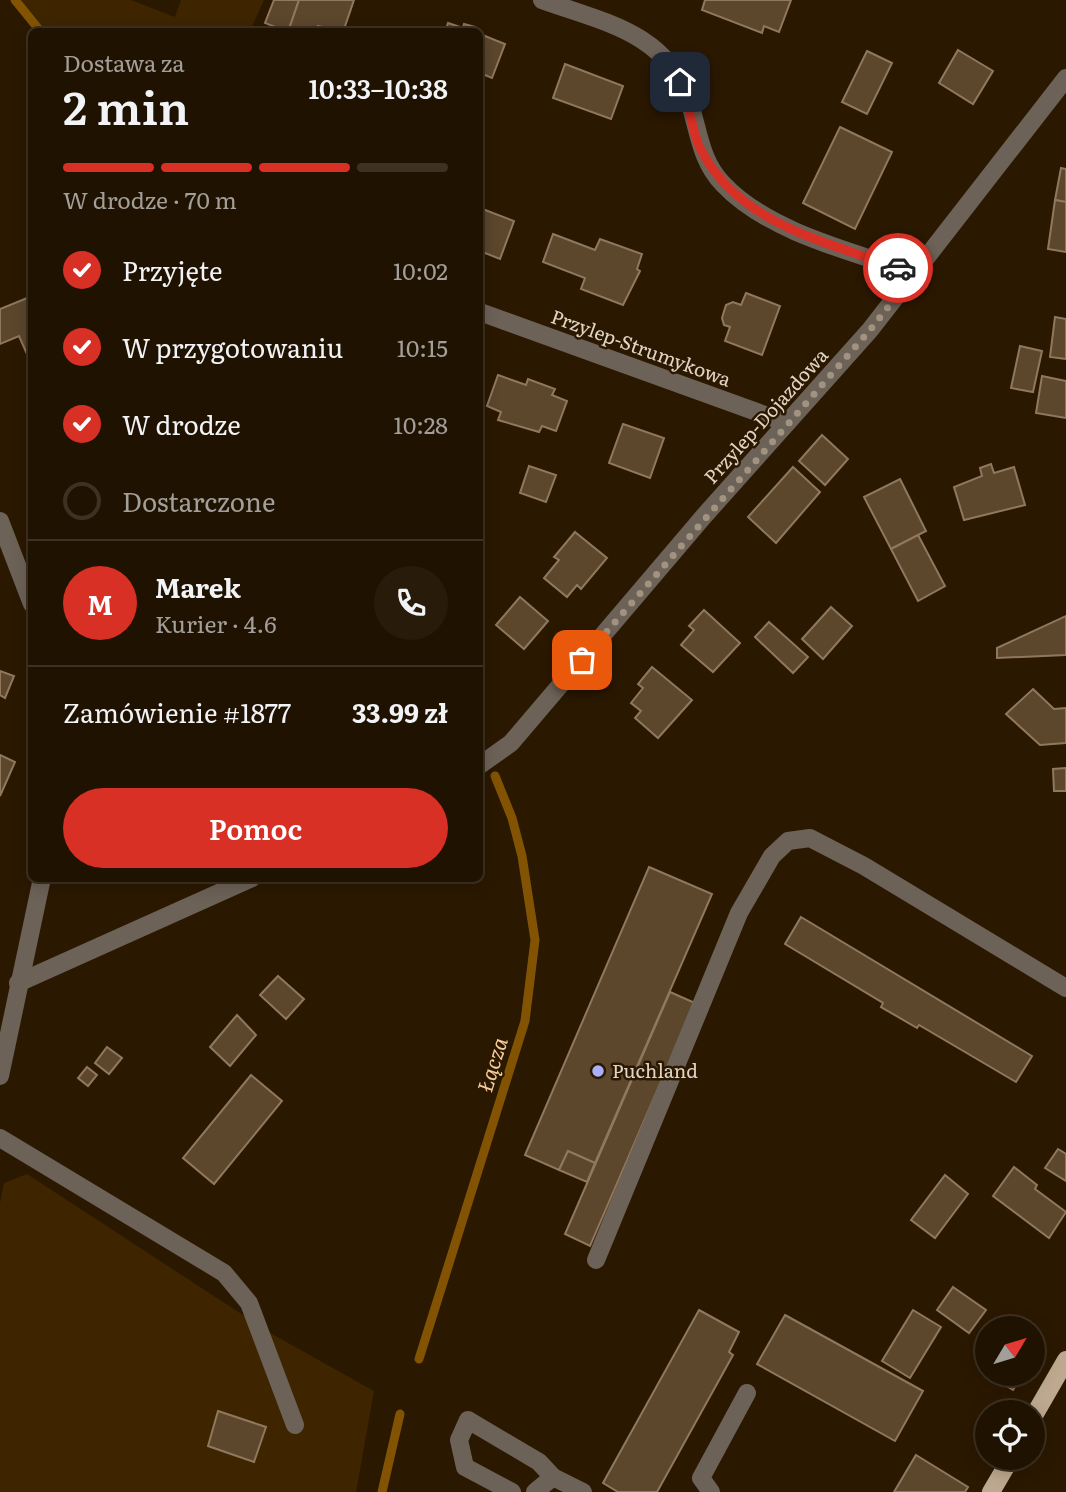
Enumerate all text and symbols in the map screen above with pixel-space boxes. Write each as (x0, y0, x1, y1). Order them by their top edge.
text: Dostawa za (63, 45, 185, 79)
pin (650, 52, 710, 112)
icon: home (661, 63, 699, 101)
text: 10:33–10:38 (308, 68, 448, 107)
text: 2 min (63, 71, 189, 139)
text: W drodze · 70 m (63, 182, 237, 216)
courier (863, 233, 933, 303)
icon: car (879, 249, 917, 287)
text: Przyjęte (122, 250, 223, 289)
icon: check (63, 251, 101, 289)
text: 10:02 (393, 253, 448, 287)
street label: Przylep-Strumykowa (547, 301, 736, 393)
text: W przygotowaniu (122, 327, 343, 366)
icon: check (63, 328, 101, 366)
text: 10:15 (397, 330, 448, 364)
street label: Przylep-Dojazdowa (697, 341, 834, 489)
text: W drodze (122, 404, 241, 443)
icon: check (63, 405, 101, 443)
text: 10:28 (394, 407, 448, 441)
text: Dostarczone (122, 481, 275, 520)
button: phone (374, 566, 448, 640)
text: Marek (155, 567, 241, 606)
text: M (87, 584, 113, 623)
text: Kurier · 4.6 (155, 606, 277, 640)
pin (552, 630, 612, 690)
icon: bag (563, 641, 601, 679)
text: Zamówienie #1877 (63, 692, 291, 731)
text: 33.99 zł (352, 692, 448, 731)
button: Pomoc (63, 788, 448, 868)
water label: Łącza (468, 1033, 514, 1096)
place label: Puchland (612, 1056, 698, 1084)
marker: Puchland (590, 1063, 606, 1079)
north arrow (975, 1316, 1045, 1386)
map controls (975, 1316, 1045, 1470)
button: locate (975, 1400, 1045, 1470)

